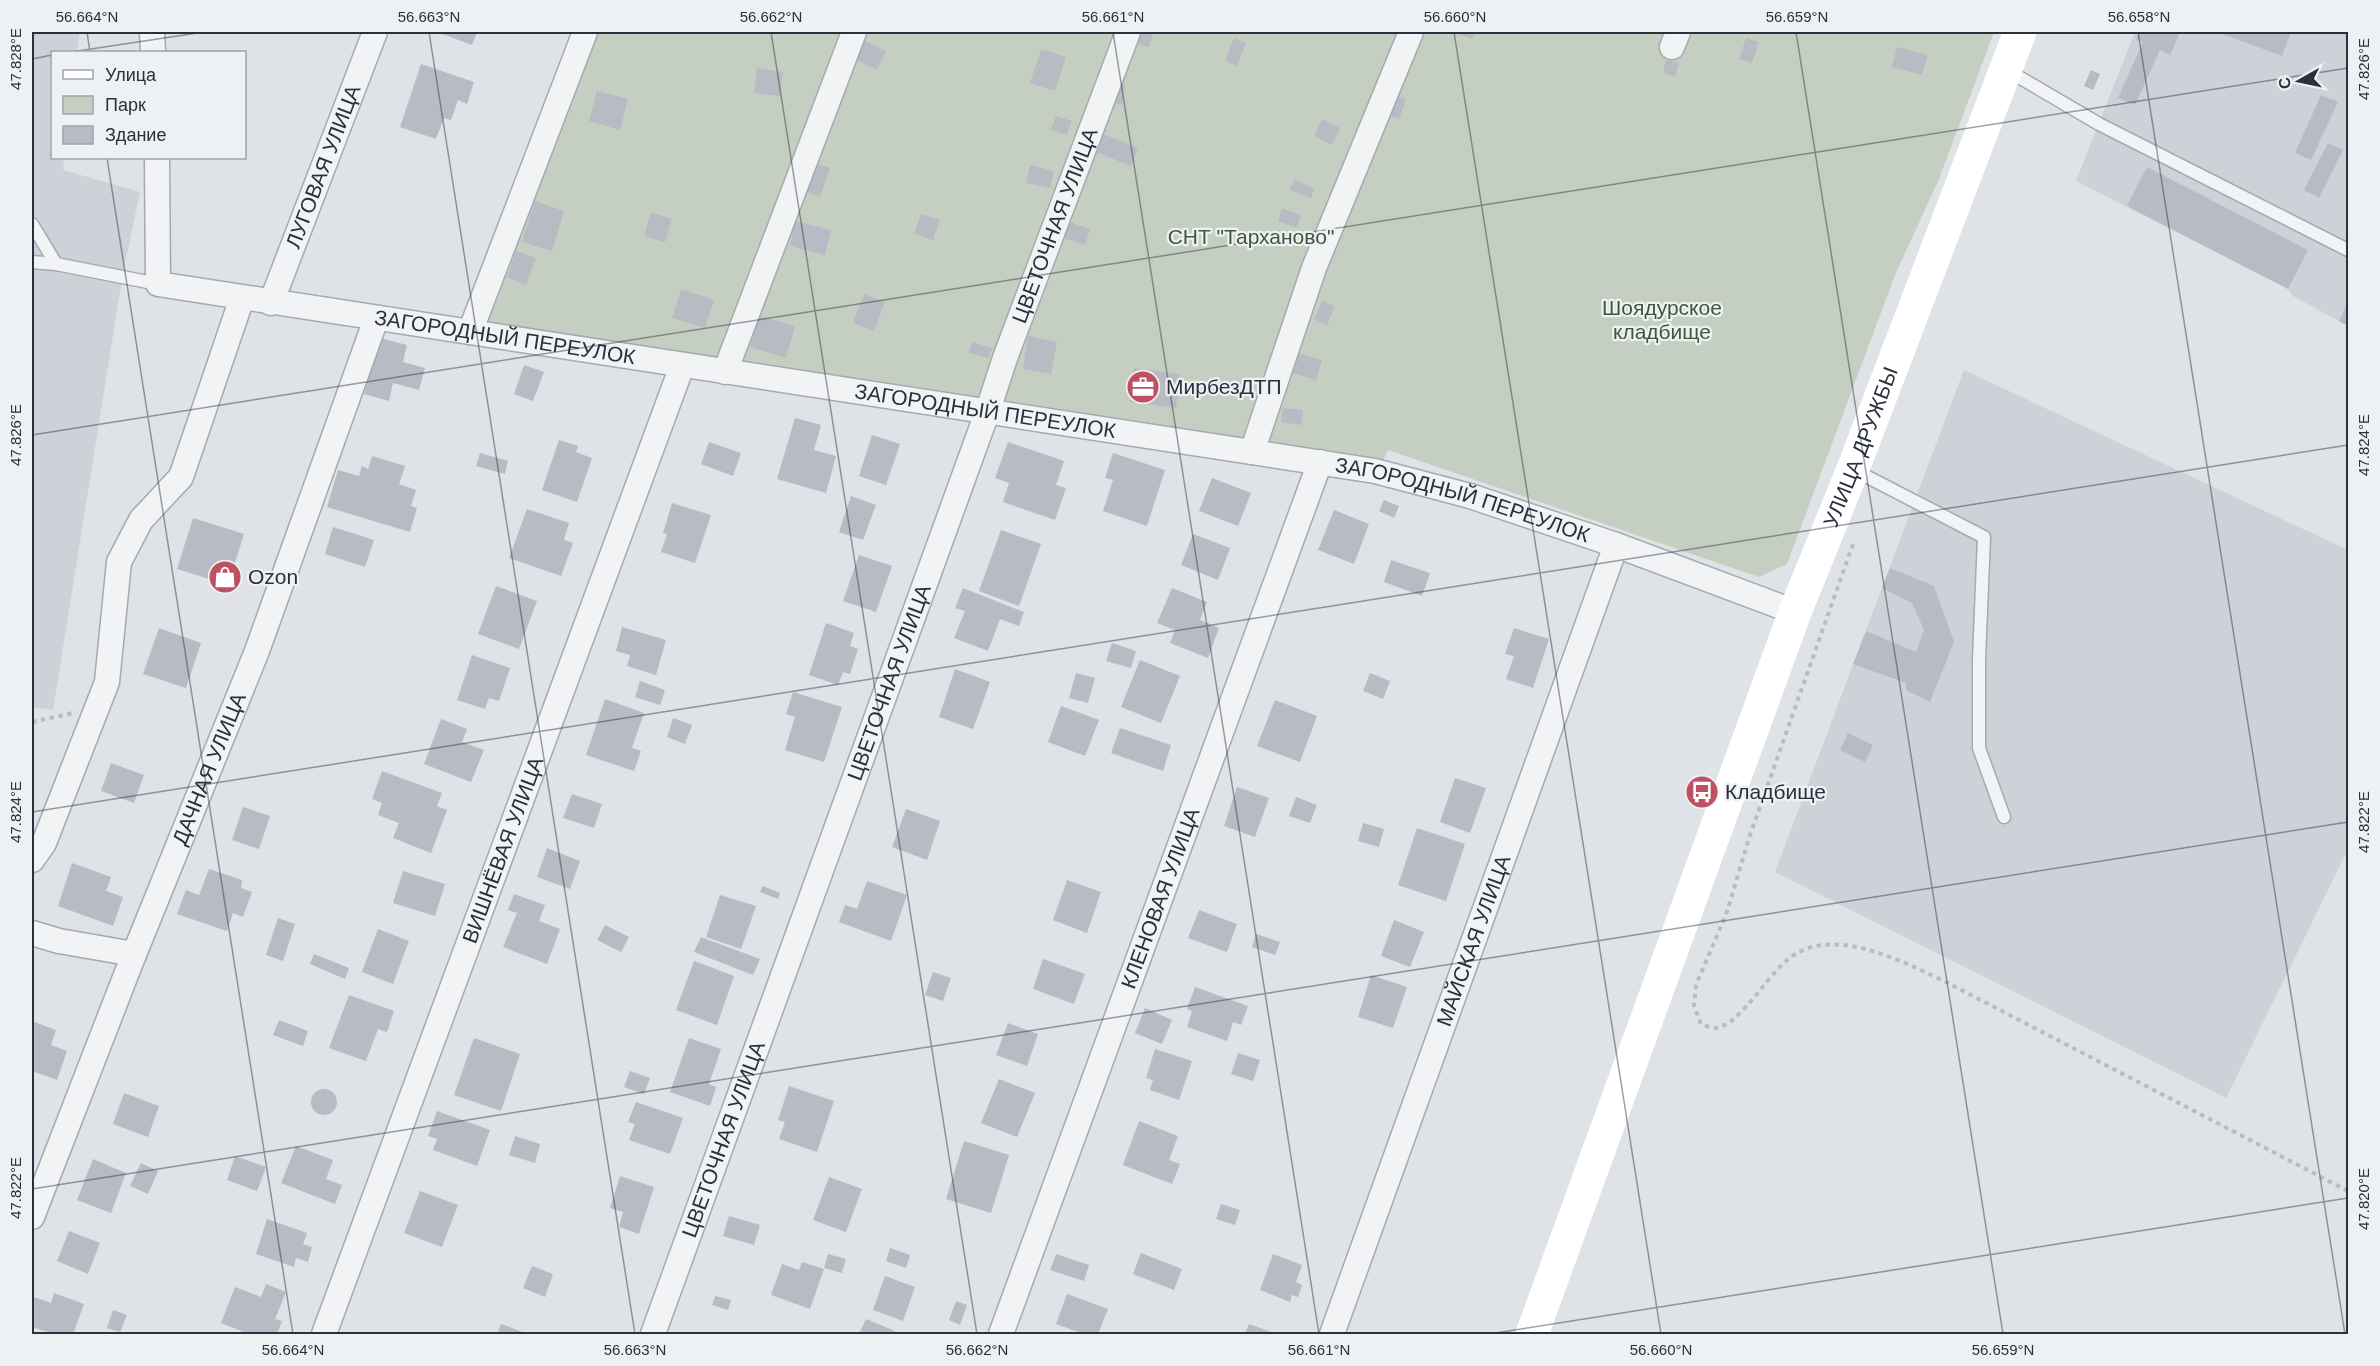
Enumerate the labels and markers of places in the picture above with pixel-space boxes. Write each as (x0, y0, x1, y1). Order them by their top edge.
office icon: МирбезДТП (1125, 369, 1161, 405)
place label: МирбезДТП (1166, 375, 1282, 398)
shop icon: Ozon (207, 559, 243, 595)
place label: Ozon (248, 565, 298, 588)
bus stop icon: Кладбище (1684, 774, 1720, 810)
place label: Кладбище (1725, 780, 1826, 803)

